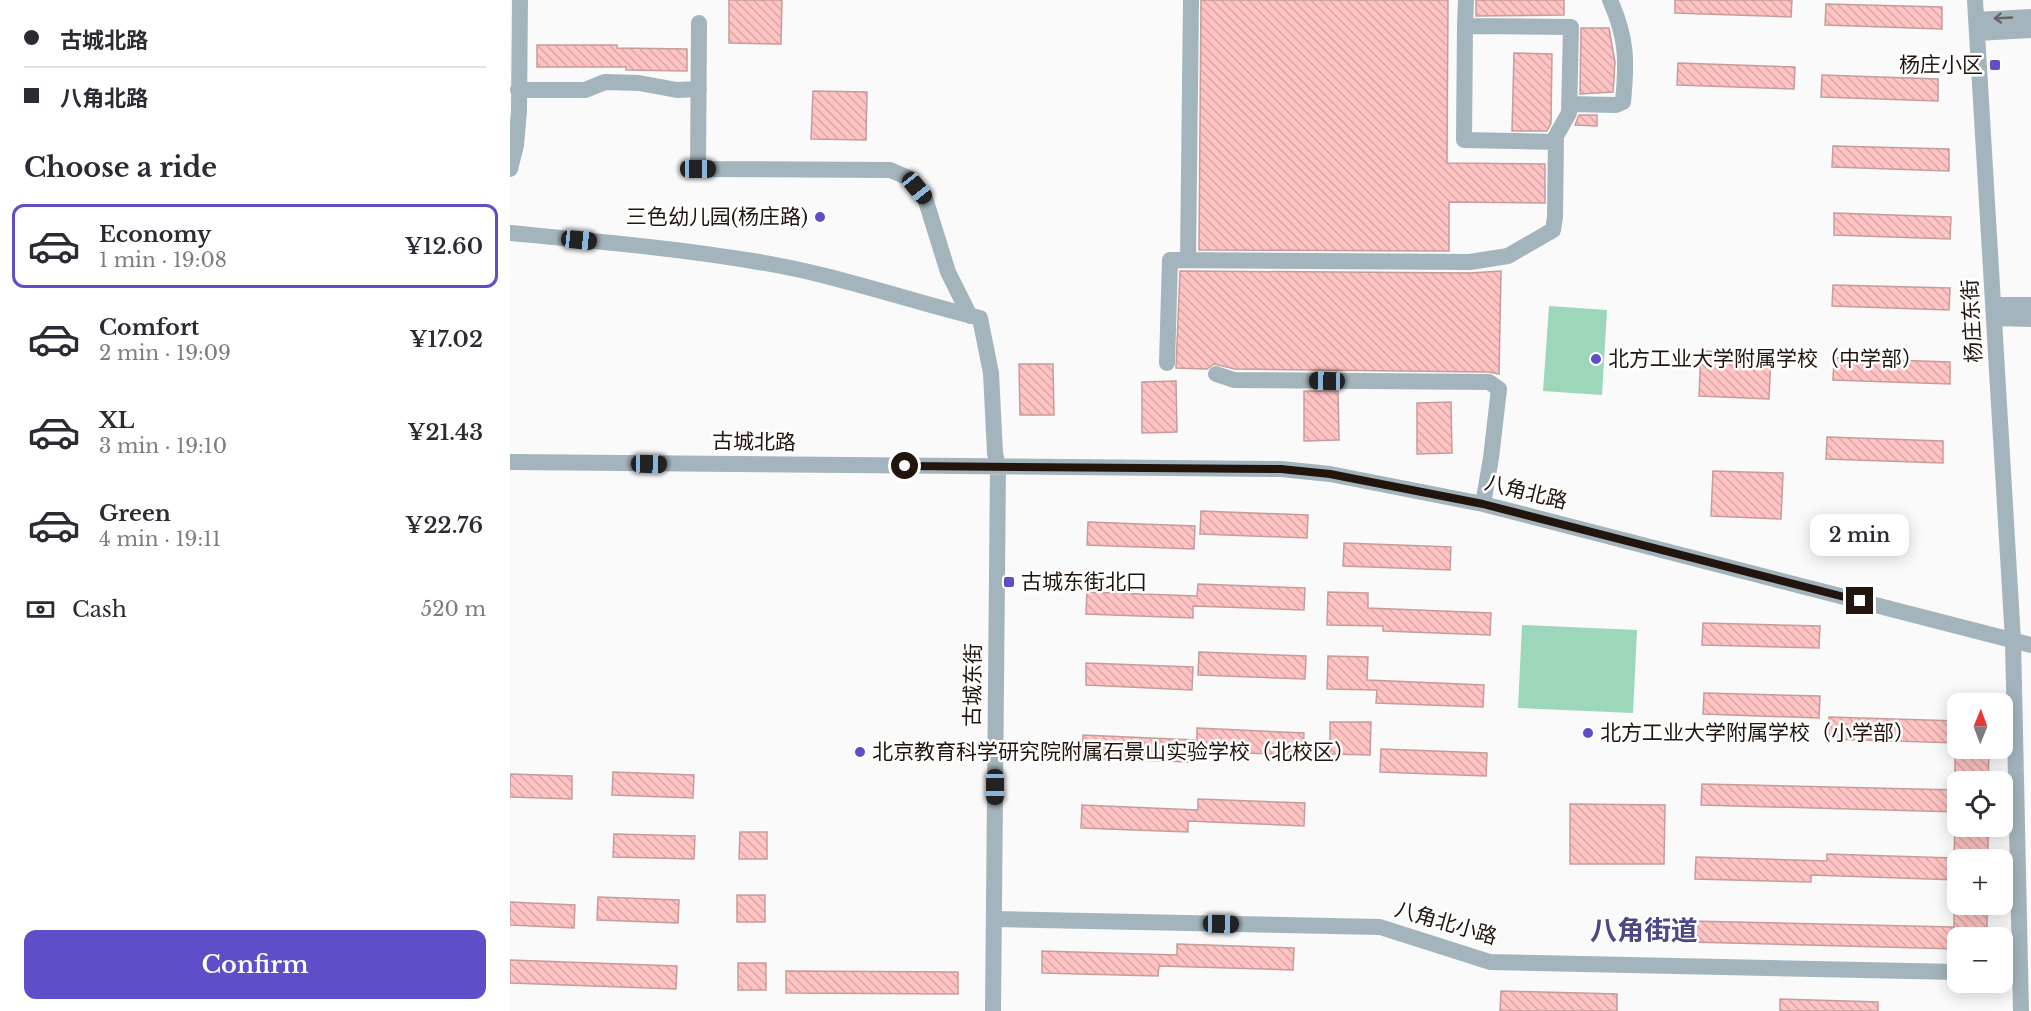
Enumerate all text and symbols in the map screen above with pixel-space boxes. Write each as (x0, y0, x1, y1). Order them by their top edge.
one-way arrow (1994, 13, 2014, 24)
text: 古城北路 (60, 27, 148, 54)
place label: 杨庄小区 (1899, 52, 1983, 78)
marker: 杨庄小区 (1988, 58, 2002, 72)
text: 八角北路 (60, 85, 148, 112)
text: Choose a ride (24, 151, 217, 184)
car (680, 160, 716, 178)
car (899, 168, 935, 208)
place label: 三色幼儿园(杨庄路) (626, 204, 808, 230)
marker: 三色幼儿园(杨庄路) (813, 210, 827, 224)
icon: car (27, 219, 81, 273)
text: Economy (99, 221, 211, 248)
car (560, 229, 598, 251)
text: ¥12.60 (404, 233, 483, 260)
text: 1 min · 19:08 (99, 248, 227, 272)
street label: 杨庄东街 (1957, 278, 1987, 364)
icon: car (27, 312, 81, 366)
text: Comfort (99, 314, 199, 341)
text: ¥17.02 (409, 326, 483, 353)
text: 2 min · 19:09 (99, 341, 231, 365)
place label: 北方工业大学附属学校（中学部） (1608, 346, 1923, 372)
marker: 北方工业大学附属学校（中学部） (1589, 352, 1603, 366)
car (1309, 372, 1345, 390)
icon: car (27, 405, 81, 459)
text: XL (99, 407, 134, 434)
text: ¥21.43 (407, 419, 483, 446)
street label: 古城北路 (712, 428, 796, 456)
text: 3 min · 19:10 (99, 434, 227, 458)
route start (891, 452, 918, 479)
car (631, 455, 667, 473)
street label: 八角北路 (1482, 469, 1570, 515)
icon: car (27, 498, 81, 552)
text: Green (99, 500, 171, 527)
text: ¥22.76 (405, 512, 483, 539)
callout: 2 min (1810, 514, 1910, 556)
text: 2 min (1829, 523, 1890, 547)
text: 4 min · 19:11 (99, 527, 221, 551)
place label: 古城东街北口 (1021, 569, 1147, 595)
marker: 古城东街北口 (1002, 575, 1016, 589)
route end (1846, 587, 1873, 614)
icon: cash (24, 593, 57, 626)
text: Cash (72, 596, 127, 623)
text: 520 m (421, 597, 486, 621)
street label: 古城东街 (959, 643, 987, 727)
north arrow (1947, 693, 2013, 759)
map controls (1947, 693, 2013, 993)
place label: 北方工业大学附属学校（小学部） (1600, 720, 1915, 746)
marker: 北方工业大学附属学校（小学部） (1581, 726, 1595, 740)
place label: 北京教育科学研究院附属石景山实验学校（北校区） (872, 739, 1355, 765)
marker: 北京教育科学研究院附属石景山实验学校（北校区） (853, 745, 867, 759)
car (986, 769, 1004, 805)
button: locate (1947, 771, 2013, 837)
button: + (1947, 849, 2013, 915)
street label: 八角北小路 (1392, 896, 1500, 950)
district label: 八角街道 (1590, 914, 1698, 947)
car (1203, 915, 1239, 933)
button: − (1947, 927, 2013, 993)
button: Confirm (24, 930, 486, 999)

